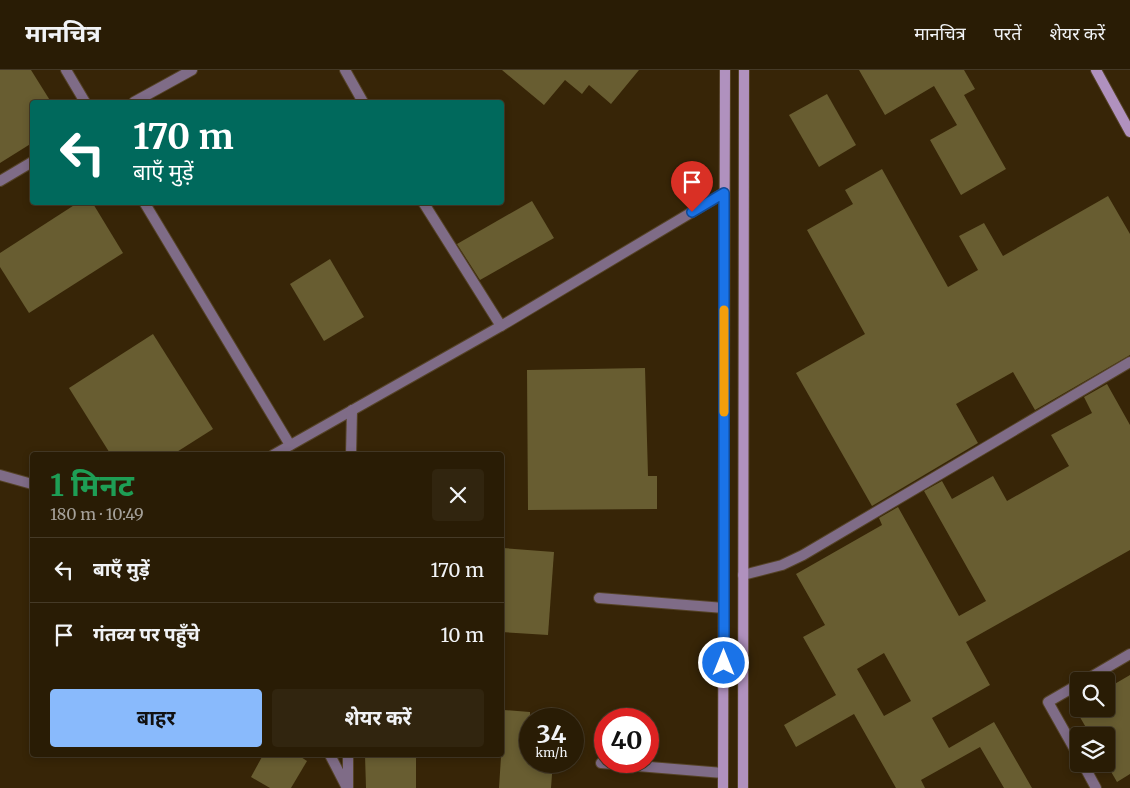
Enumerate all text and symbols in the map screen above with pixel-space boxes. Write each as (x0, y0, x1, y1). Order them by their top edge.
text: मानचित्र (25, 18, 101, 49)
text: मानचित्र (914, 22, 966, 45)
text: परतें (994, 22, 1022, 45)
text: शेयर करें (1050, 22, 1105, 45)
text: 170 m (133, 115, 234, 159)
icon: left (50, 120, 115, 185)
text: बाएँ मुड़ें (133, 158, 194, 186)
pin (671, 161, 713, 212)
icon: arrive (678, 168, 706, 196)
text: 1 मिनट (50, 466, 134, 504)
button: close (432, 469, 484, 521)
text: 180 m · 10:49 (50, 504, 144, 524)
icon: left (50, 556, 78, 584)
text: बाएँ मुड़ें (93, 557, 150, 581)
text: 170 m (431, 558, 484, 582)
icon: arrive (50, 621, 78, 649)
text: गंतव्य पर पहुँचे (93, 622, 200, 646)
text: 10 m (441, 623, 484, 647)
position arrow (697, 636, 749, 688)
map controls (1070, 672, 1115, 772)
button: search (1070, 672, 1115, 717)
button: बाहर (50, 689, 262, 747)
button: शेयर करें (272, 689, 484, 747)
speed limit sign: 40 (594, 708, 659, 773)
text: 34 (537, 718, 566, 750)
button: layers (1070, 727, 1115, 772)
text: km/h (536, 745, 567, 760)

